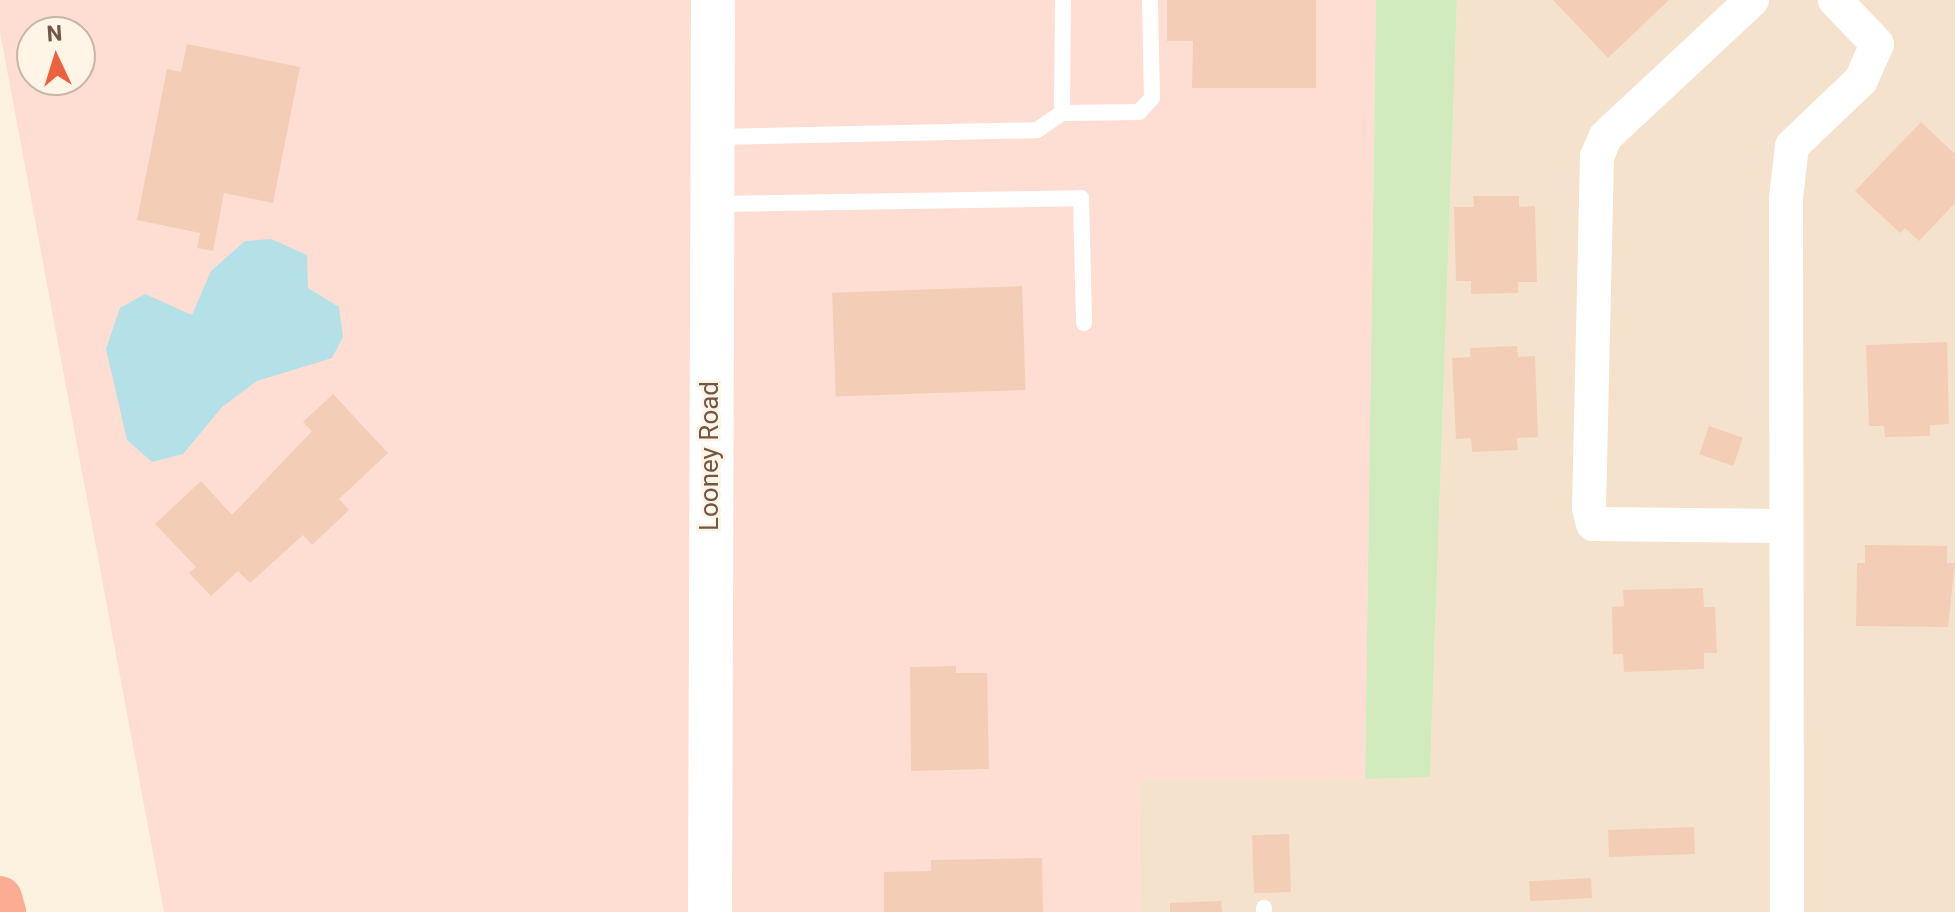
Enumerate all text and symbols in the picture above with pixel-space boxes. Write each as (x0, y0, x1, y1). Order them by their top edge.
north arrow (16, 16, 96, 96)
text: N (46, 21, 63, 47)
street label: Looney Road (694, 381, 726, 531)

